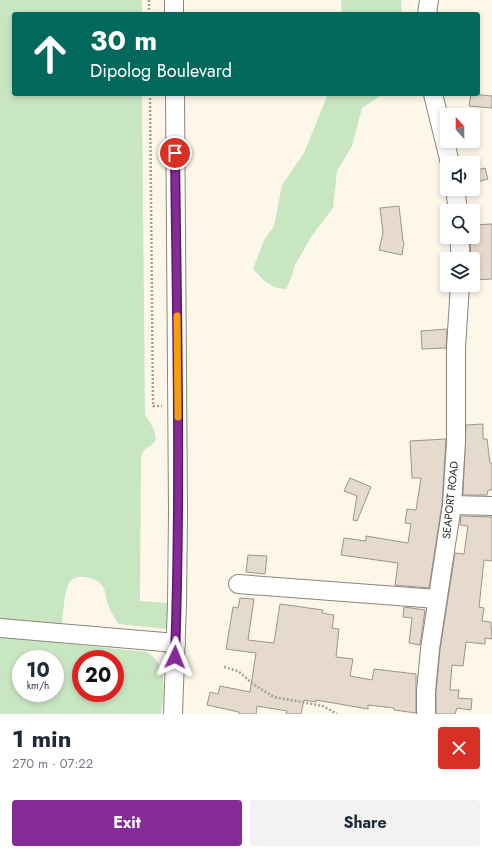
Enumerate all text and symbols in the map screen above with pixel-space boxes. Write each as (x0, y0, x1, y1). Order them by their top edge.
text: 30 m (90, 20, 157, 61)
icon: ahead (24, 28, 76, 80)
text: Dipolog Boulevard (90, 58, 232, 84)
north arrow (440, 108, 480, 148)
map controls (440, 108, 480, 292)
pin (158, 136, 192, 170)
icon: arrive (164, 142, 186, 164)
button: sound (440, 156, 480, 196)
button: search (440, 204, 480, 244)
button: layers (440, 252, 480, 292)
street label: SEAPORT ROAD (438, 460, 462, 540)
position arrow (154, 636, 196, 678)
speed limit sign: 20 (72, 650, 124, 702)
text: 10 (26, 656, 50, 685)
text: km/h (27, 678, 49, 693)
text: 1 min (12, 721, 72, 756)
button: close (438, 727, 480, 769)
text: 270 m · 07:22 (12, 754, 93, 773)
button: Exit (12, 800, 242, 846)
button: Share (250, 800, 480, 846)

